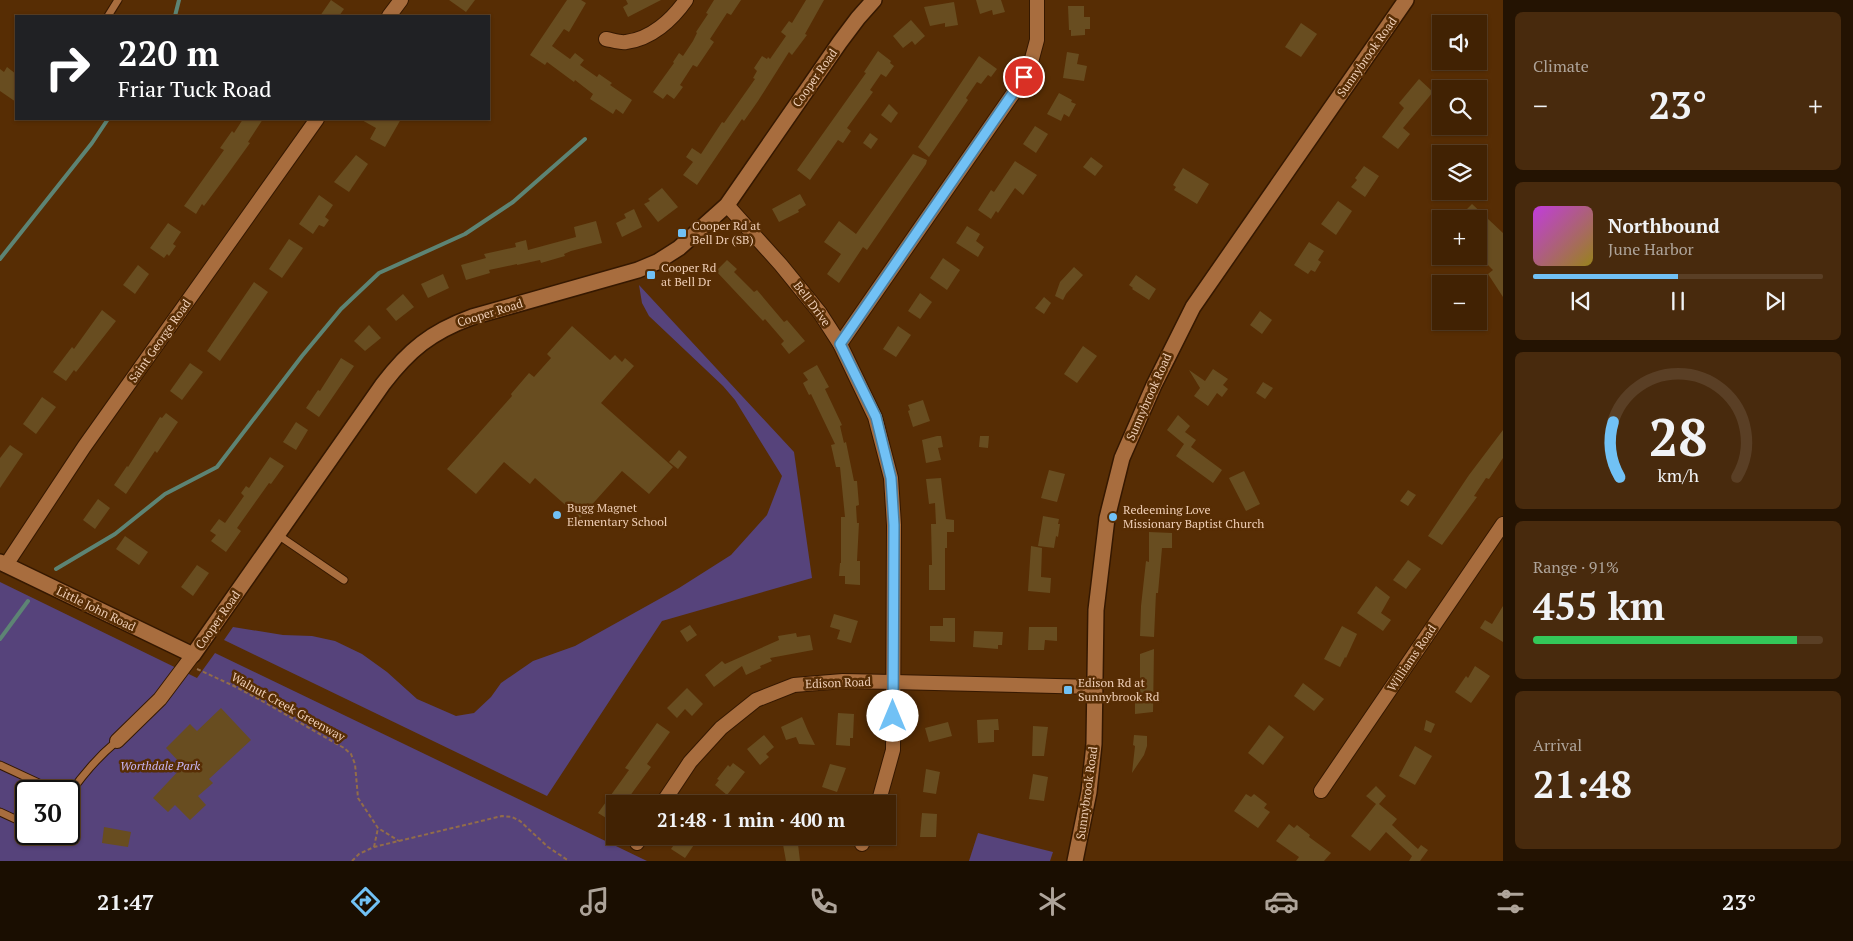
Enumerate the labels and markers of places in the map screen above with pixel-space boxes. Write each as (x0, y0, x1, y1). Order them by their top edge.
pin (1003, 56, 1045, 98)
place label: Cooper Rd at Bell Dr (SB) (692, 218, 761, 247)
marker: Cooper Rd at Bell Dr (SB) (676, 227, 688, 239)
place label: Cooper Rd at Bell Dr (661, 260, 717, 289)
marker: Cooper Rd at Bell Dr (645, 269, 657, 281)
place label: Bugg Magnet Elementary School (567, 500, 668, 529)
place label: Redeeming Love Missionary Baptist Church (1123, 502, 1264, 531)
marker: Bugg Magnet Elementary School (551, 509, 563, 521)
marker: Redeeming Love Missionary Baptist Church (1107, 511, 1119, 523)
place label: Edison Rd at Sunnybrook Rd (1078, 675, 1160, 704)
marker: Edison Rd at Sunnybrook Rd (1062, 684, 1074, 696)

